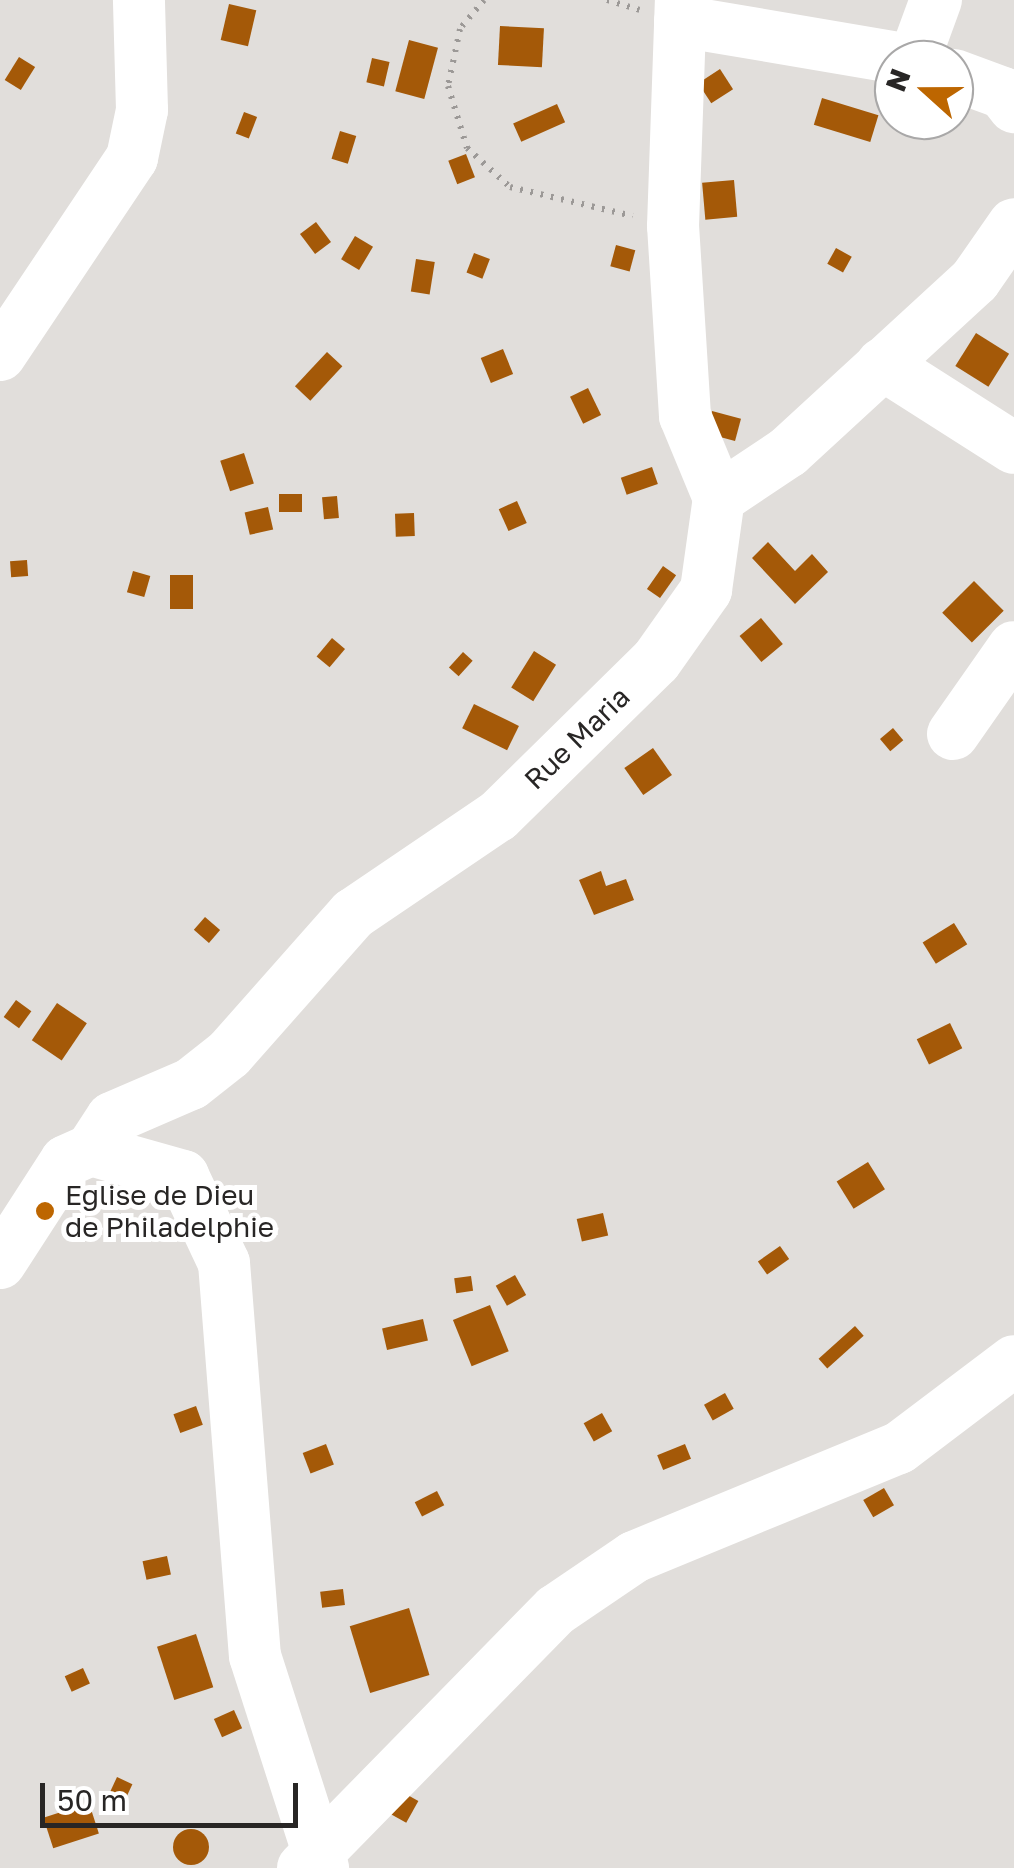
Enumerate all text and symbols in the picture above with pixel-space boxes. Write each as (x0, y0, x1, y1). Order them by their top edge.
north arrow (874, 40, 974, 140)
text: N (878, 64, 917, 96)
street label: Rue Maria (518, 680, 636, 796)
place label: Eglise de Dieu de Philadelphie (65, 1178, 274, 1244)
marker: Eglise de Dieu de Philadelphie (34, 1200, 56, 1222)
scale bar (45, 1763, 302, 1825)
text: 50 m (57, 1782, 127, 1818)

